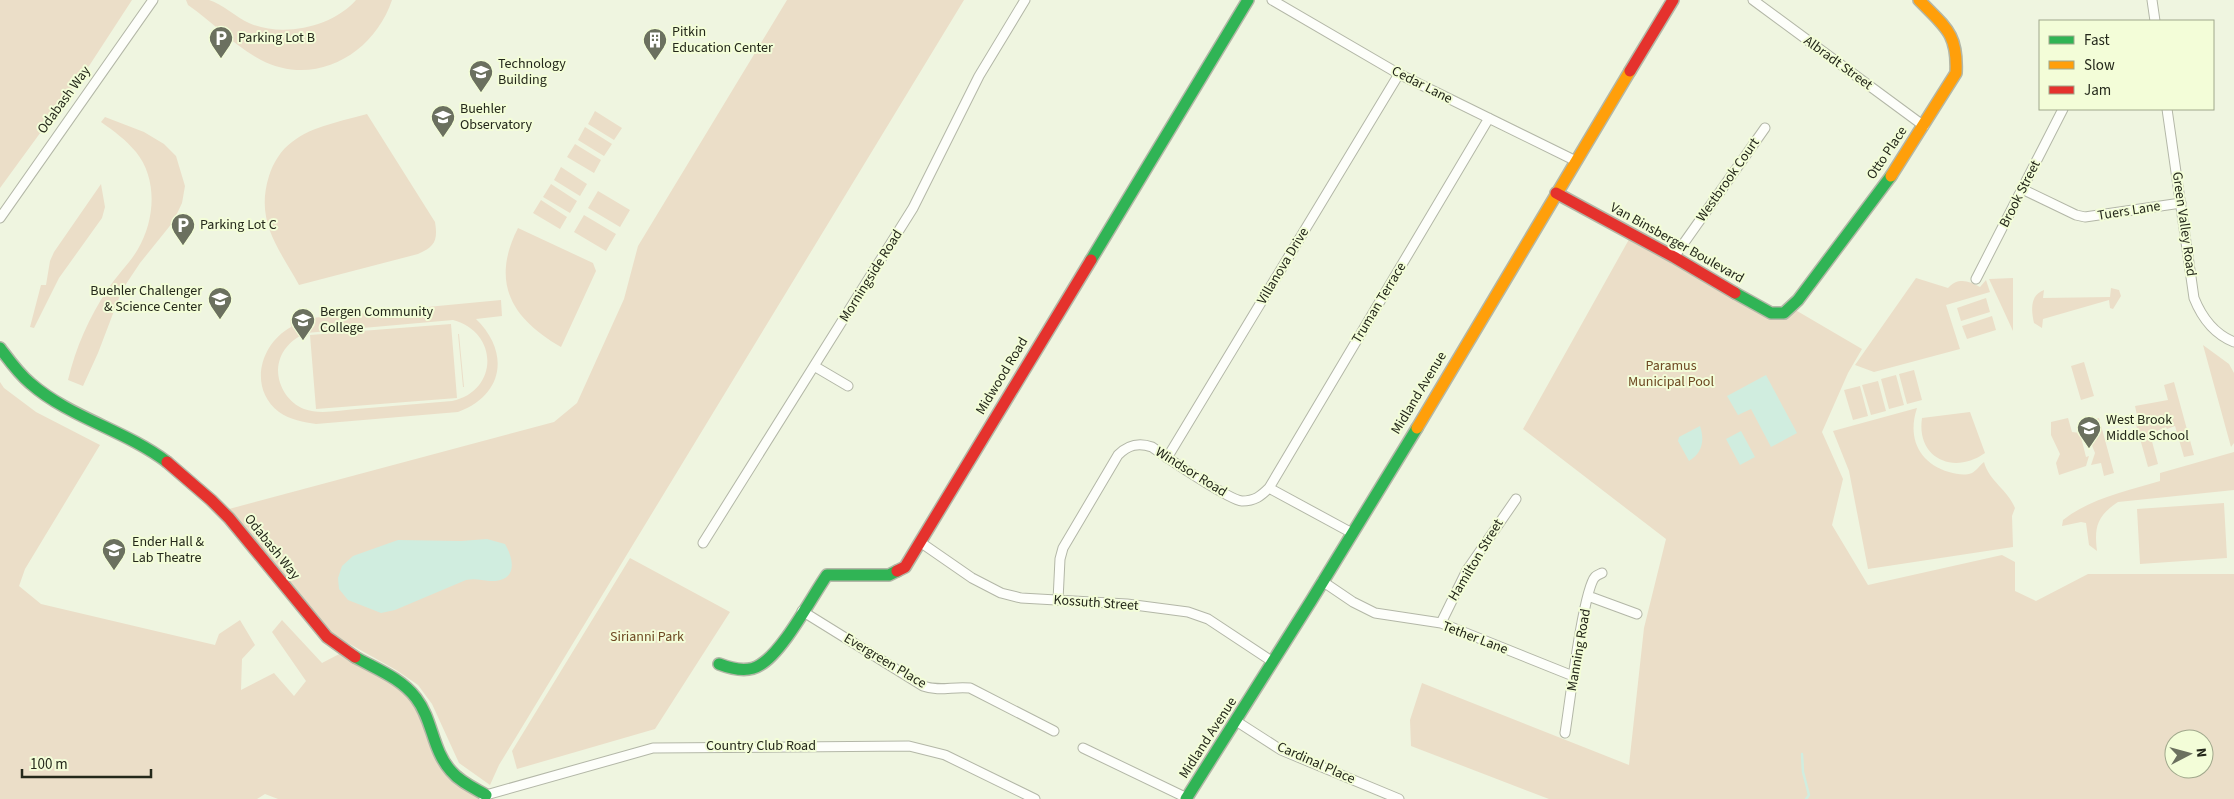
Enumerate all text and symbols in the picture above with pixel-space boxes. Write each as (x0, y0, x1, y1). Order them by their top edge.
legend (2039, 20, 2214, 110)
place label: Pitkin Education Center (672, 22, 773, 58)
parking icon: Parking Lot B (208, 25, 234, 59)
building icon: Pitkin Education Center (642, 27, 668, 61)
place label: Parking Lot B (238, 28, 315, 48)
text: Fast (2084, 30, 2110, 51)
street label: Albradt Street (1799, 31, 1877, 95)
place label: Technology Building (498, 54, 566, 90)
text: Slow (2084, 55, 2115, 76)
school or university icon: Technology Building (468, 59, 494, 93)
street label: Cedar Lane (1388, 61, 1456, 109)
street label: Odabash Way (33, 62, 96, 138)
text: Jam (2084, 80, 2111, 101)
place label: Buehler Observatory (460, 99, 532, 135)
school or university icon: Buehler Observatory (430, 104, 456, 138)
street label: Otto Place (1862, 122, 1912, 184)
street label: Westbrook Court (1692, 134, 1765, 226)
street label: Brook Street (1995, 157, 2046, 231)
street label: Green Valley Road (2167, 171, 2201, 277)
street label: Tuers Lane (2096, 196, 2162, 226)
street label: Van Binsberger Boulevard (1606, 198, 1748, 288)
parking icon: Parking Lot C (170, 212, 196, 246)
place label: Parking Lot C (200, 215, 277, 235)
street label: Villanova Drive (1252, 224, 1314, 308)
street label: Morningside Road (835, 226, 907, 326)
street label: Truman Terrace (1347, 259, 1411, 347)
place label: Buehler Challenger & Science Center (90, 281, 202, 317)
school or university icon: Buehler Challenger & Science Center (207, 286, 233, 320)
place label: Bergen Community College (320, 302, 433, 338)
school or university icon: Bergen Community College (290, 307, 316, 341)
street label: Midwood Road (971, 333, 1033, 419)
street label: Midland Avenue (1386, 348, 1452, 438)
park label: Paramus Municipal Pool (1628, 356, 1714, 392)
place label: West Brook Middle School (2106, 410, 2189, 446)
school or university icon: West Brook Middle School (2076, 415, 2102, 449)
street label: Windsor Road (1151, 442, 1231, 502)
street label: Odabash Way (239, 510, 305, 584)
street label: Hamilton Street (1444, 515, 1509, 605)
place label: Ender Hall & Lab Theatre (132, 532, 205, 568)
school or university icon: Ender Hall & Lab Theatre (101, 537, 127, 571)
street label: Kossuth Street (1053, 590, 1139, 616)
street label: Manning Road (1562, 607, 1596, 693)
street label: Tether Lane (1439, 616, 1511, 660)
park label: Sirianni Park (610, 627, 684, 647)
street label: Evergreen Place (840, 628, 930, 694)
street label: Midland Avenue (1174, 693, 1242, 783)
north arrow (2164, 729, 2214, 779)
street label: Country Club Road (706, 736, 816, 756)
street label: Cardinal Place (1274, 737, 1358, 789)
scale bar (22, 746, 151, 778)
text: N (2191, 747, 2211, 758)
text: 100 m (30, 754, 68, 775)

